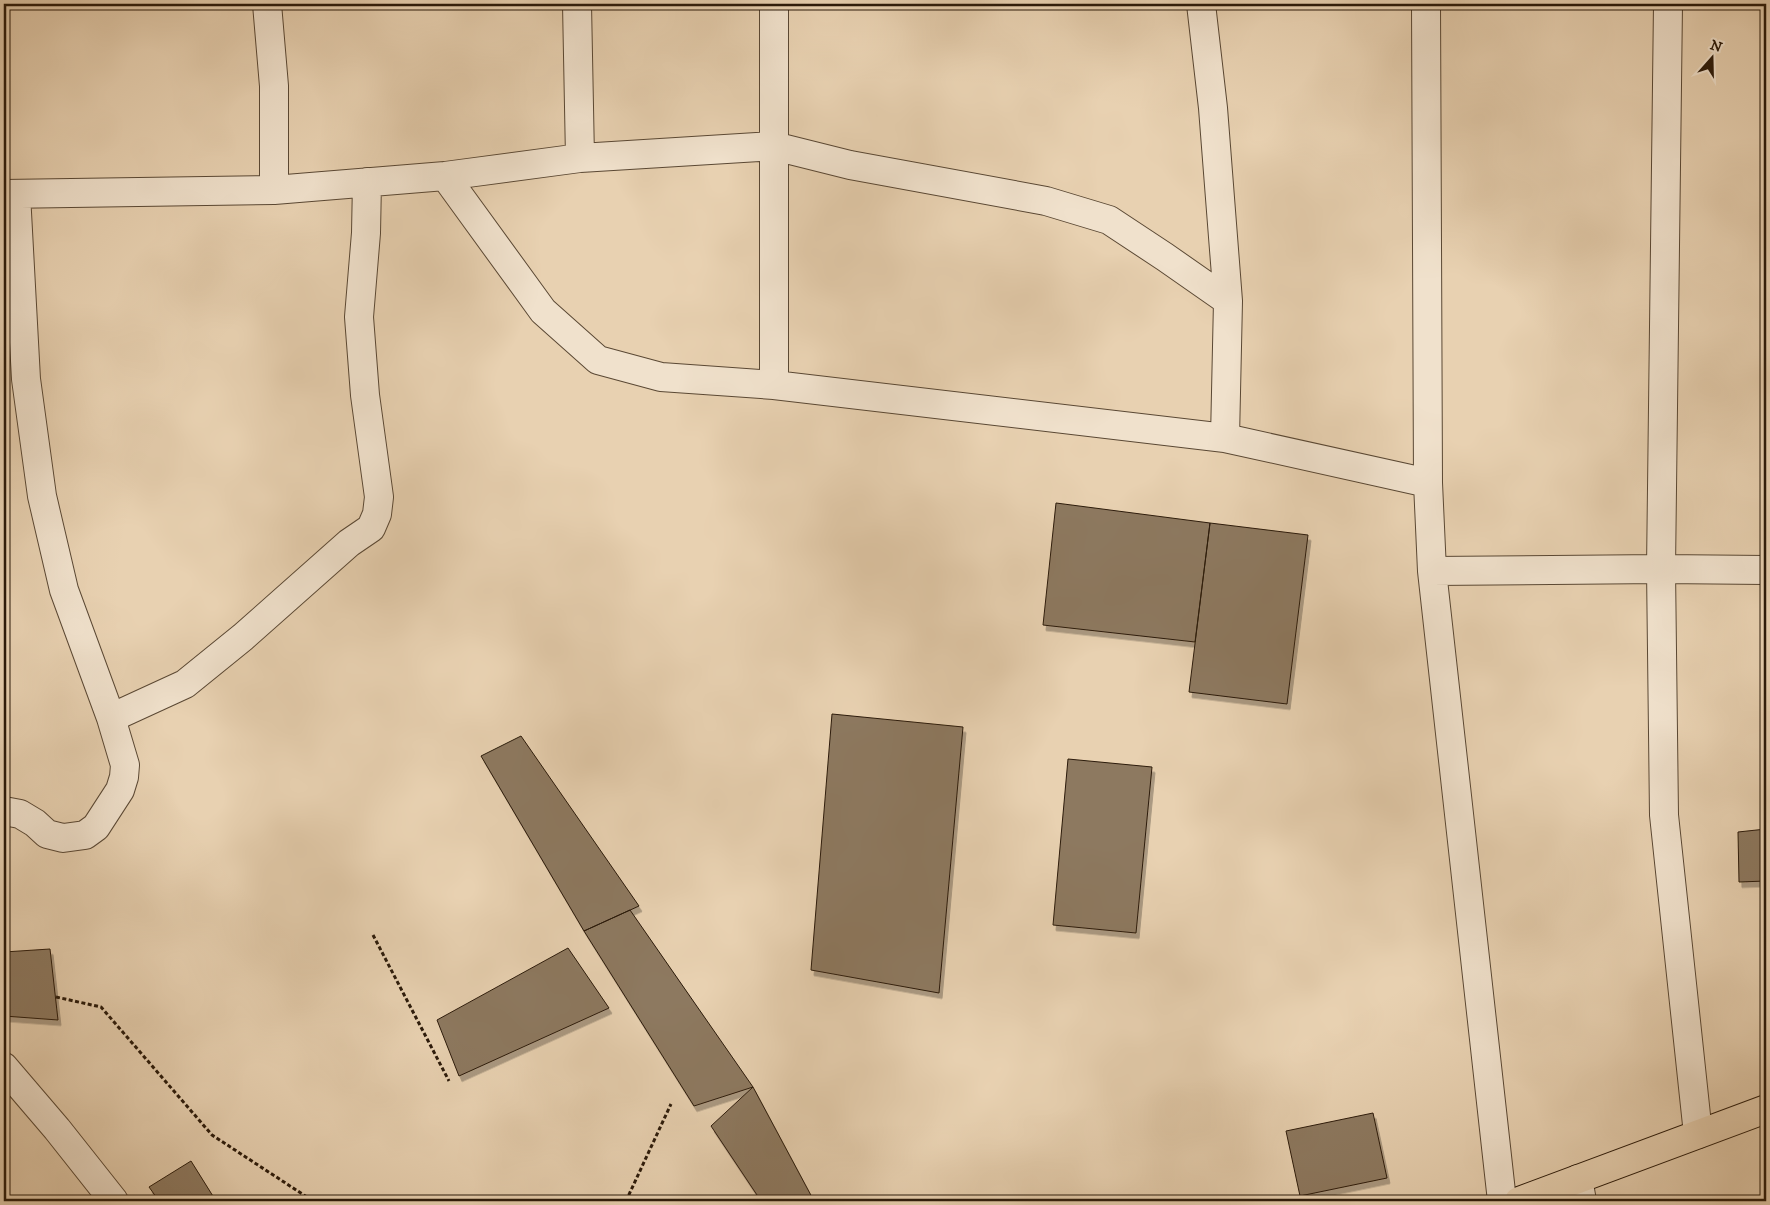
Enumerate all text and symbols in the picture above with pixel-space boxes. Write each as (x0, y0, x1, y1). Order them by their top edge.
north arrow (1688, 32, 1738, 82)
text: N (1708, 36, 1725, 57)

